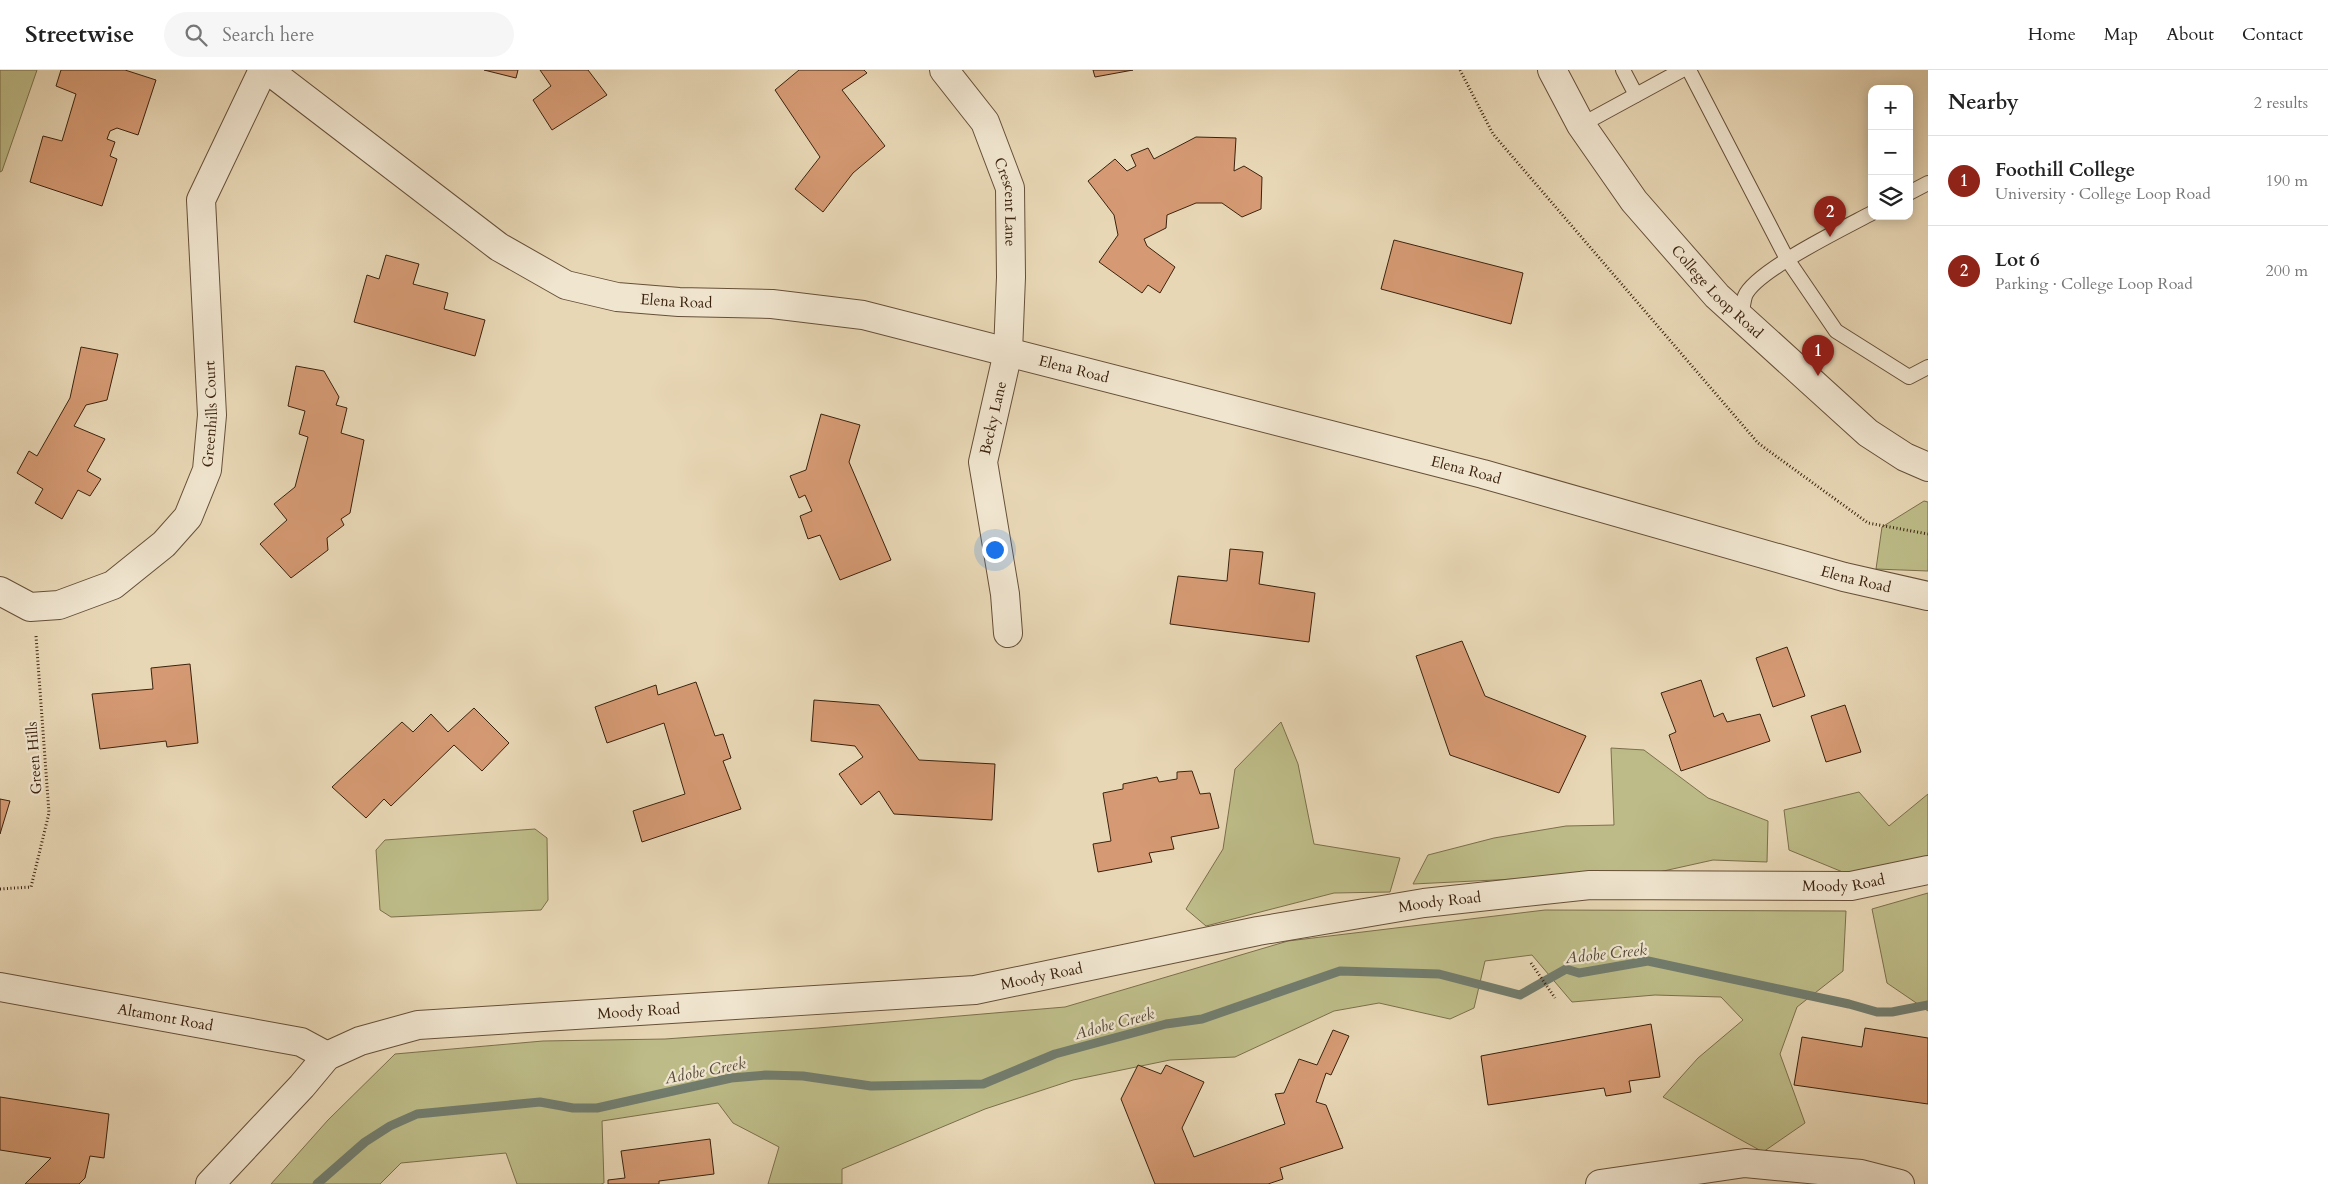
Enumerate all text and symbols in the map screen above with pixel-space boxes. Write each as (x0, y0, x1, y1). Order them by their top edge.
search box (164, 12, 514, 57)
text: Streetwise (25, 18, 134, 51)
icon: search (182, 21, 210, 49)
text: Search here (222, 22, 314, 48)
text: Home (2028, 22, 2076, 47)
text: Map (2104, 22, 2138, 47)
text: About (2166, 22, 2214, 47)
text: Contact (2242, 22, 2303, 47)
map controls (1868, 85, 1913, 220)
button: + (1868, 85, 1913, 130)
text: Nearby (1948, 88, 2019, 117)
text: 2 results (2254, 92, 2308, 114)
button: − (1868, 130, 1913, 175)
street label: Crescent Lane (989, 154, 1021, 247)
text: Foothill College (1995, 157, 2135, 183)
text: 1 (1960, 170, 1968, 192)
text: 190 m (2266, 170, 2308, 192)
button: layers (1868, 175, 1913, 220)
text: University · College Loop Road (1995, 183, 2211, 205)
pin: 2 (1814, 196, 1846, 237)
street label: College Loop Road (1667, 241, 1767, 343)
text: Lot 6 (1995, 247, 2040, 273)
text: 2 (1960, 260, 1968, 282)
text: 200 m (2266, 260, 2308, 282)
text: Parking · College Loop Road (1995, 273, 2193, 295)
street label: Elena Road (640, 289, 713, 313)
pin: 1 (1802, 335, 1834, 376)
street label: Elena Road (1037, 350, 1111, 388)
street label: Greenhills Court (197, 360, 222, 468)
street label: Becky Lane (975, 379, 1011, 457)
street label: Elena Road (1429, 451, 1504, 489)
your location (982, 537, 1008, 563)
street label: Elena Road (1818, 561, 1893, 597)
street label: Green Hills (21, 721, 47, 795)
street label: Moody Road (1802, 869, 1887, 896)
street label: Moody Road (1397, 887, 1482, 917)
water label: Adobe Creek (1563, 939, 1648, 969)
street label: Moody Road (999, 958, 1084, 994)
street label: Altamont Road (116, 999, 215, 1036)
street label: Moody Road (596, 999, 681, 1024)
water label: Adobe Creek (1071, 1003, 1157, 1045)
water label: Adobe Creek (662, 1052, 748, 1090)

